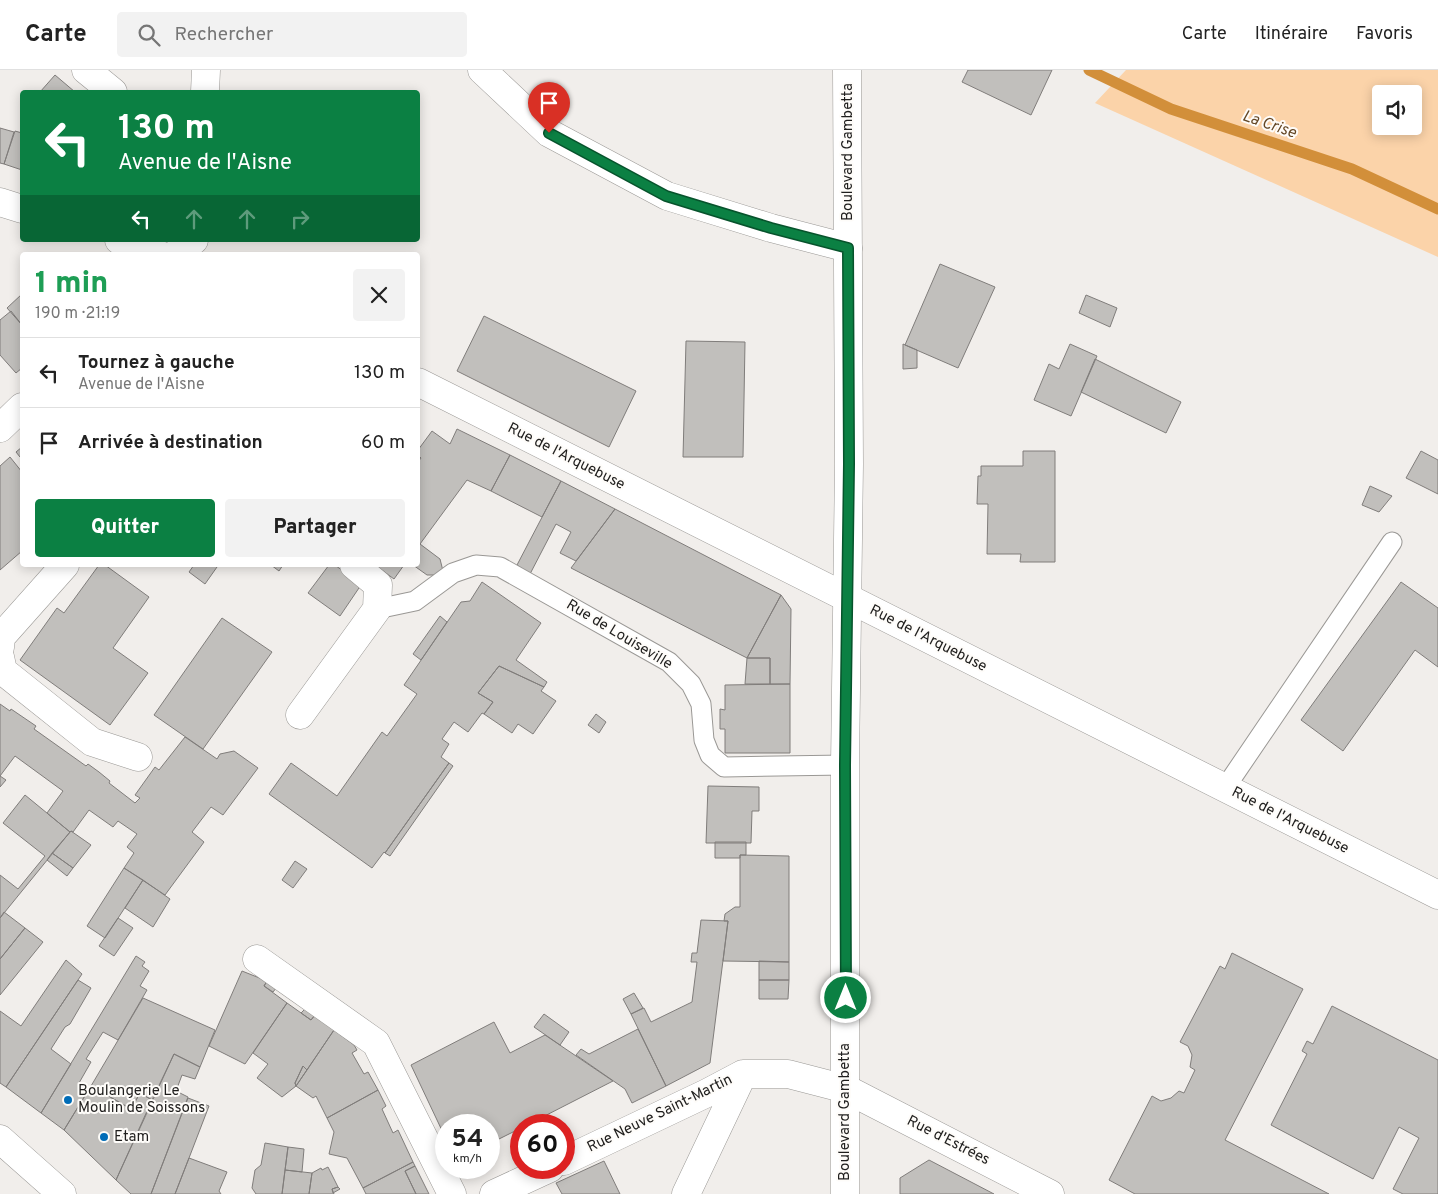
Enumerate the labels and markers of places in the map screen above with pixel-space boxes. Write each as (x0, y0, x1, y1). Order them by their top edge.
pin (528, 82, 570, 133)
place label: Boulangerie Le Moulin de Soissons (78, 1082, 205, 1118)
marker: Boulangerie Le Moulin de Soissons (62, 1094, 74, 1106)
place label: Etam (114, 1128, 149, 1147)
marker: Etam (98, 1131, 110, 1143)

